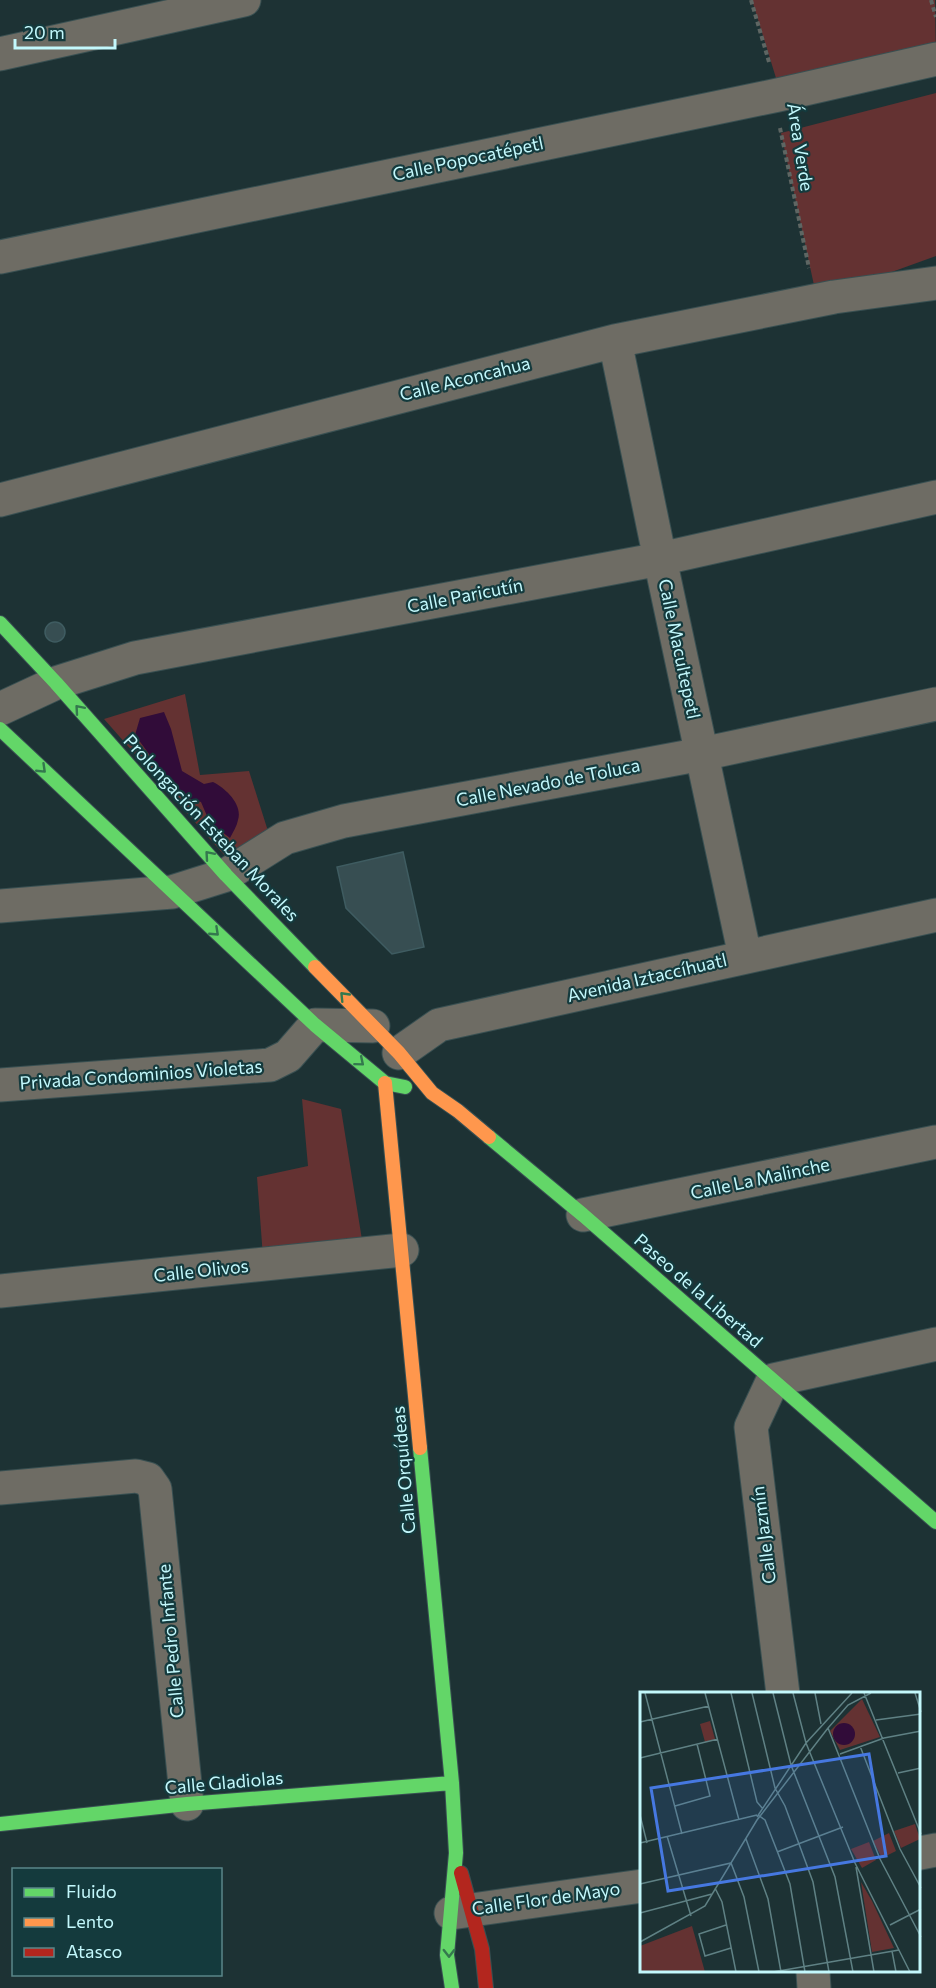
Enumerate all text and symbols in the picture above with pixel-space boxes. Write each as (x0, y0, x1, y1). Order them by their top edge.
scale bar (15, 12, 116, 50)
text: 20 m (24, 21, 65, 43)
street label: Área Verde (783, 101, 819, 193)
street label: Calle Popocatépetl (390, 131, 545, 185)
street label: Calle Aconcahua (397, 351, 532, 405)
street label: Calle Paricutín (405, 573, 525, 617)
street label: Calle Macultepetl (654, 577, 706, 721)
one-way arrow (75, 705, 86, 716)
street label: Prolongación Esteban Morales (119, 729, 304, 925)
street label: Calle Nevado de Toluca (454, 753, 642, 811)
one-way arrow (36, 762, 46, 773)
one-way arrow (205, 851, 216, 862)
one-way arrow (208, 925, 218, 936)
street label: Avenida Iztaccíhuatl (565, 948, 729, 1006)
one-way arrow (340, 992, 351, 1002)
street label: Privada Condominios Violetas (19, 1055, 263, 1093)
one-way arrow (353, 1055, 364, 1066)
street label: Calle La Malinche (688, 1153, 831, 1204)
street label: Paseo de la Libertad (630, 1229, 767, 1352)
street label: Calle Olivos (152, 1254, 249, 1286)
street label: Calle Orquídeas (386, 1405, 420, 1535)
street label: Calle Jazmín (746, 1485, 780, 1585)
street label: Calle Pedro Infante (152, 1563, 188, 1719)
inset map (640, 1692, 921, 1973)
street label: Calle Gladiolas (164, 1766, 284, 1798)
legend (12, 1868, 222, 1976)
street label: Calle Flor de Mayo (470, 1877, 621, 1919)
text: Fluido (66, 1880, 117, 1902)
text: Lento (66, 1910, 114, 1932)
text: Atasco (66, 1940, 122, 1962)
one-way arrow (442, 1948, 455, 1957)

